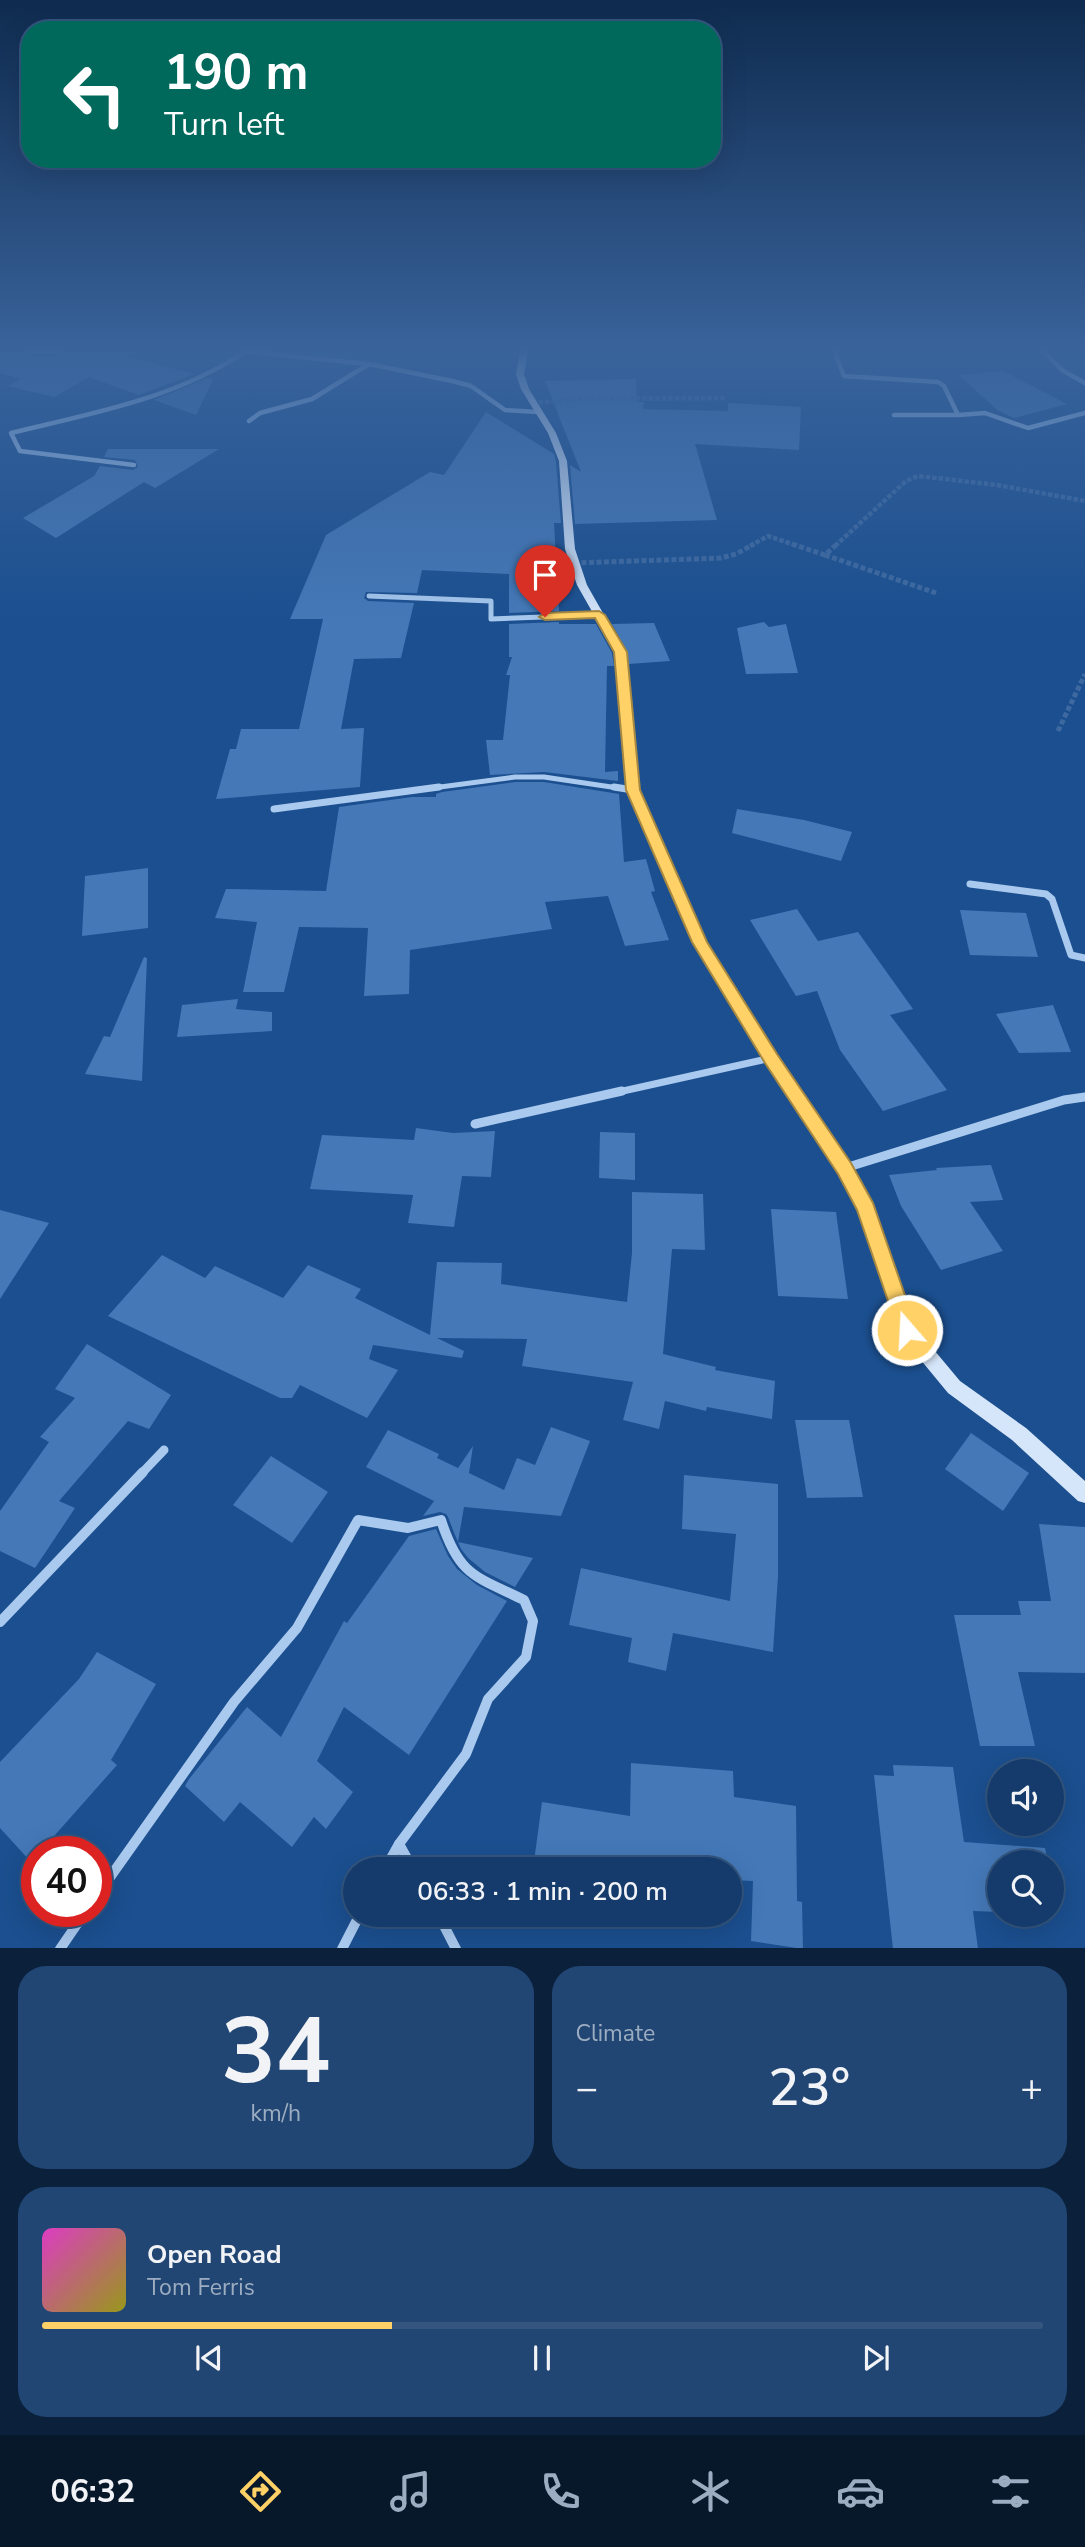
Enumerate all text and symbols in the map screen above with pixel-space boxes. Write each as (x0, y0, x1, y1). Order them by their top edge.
text: 190 m (164, 39, 308, 106)
icon: left (49, 49, 140, 140)
text: Turn left (164, 103, 284, 146)
pin (515, 545, 575, 617)
icon: arrive (526, 556, 564, 594)
position arrow (870, 1293, 944, 1367)
map controls (987, 1759, 1064, 1927)
button: sound (987, 1759, 1064, 1836)
speed limit sign: 40 (21, 1836, 112, 1927)
button: search (987, 1850, 1064, 1927)
text: 06:33 · 1 min · 200 m (417, 1874, 668, 1909)
text: 34 (221, 1990, 330, 2114)
text: Climate (576, 2018, 655, 2049)
text: 23° (768, 2052, 850, 2123)
text: − (576, 2063, 598, 2114)
text: + (1020, 2063, 1043, 2114)
text: km/h (250, 2098, 301, 2129)
text: Open Road (147, 2237, 282, 2272)
text: Tom Ferris (147, 2272, 255, 2303)
icon: previous (190, 2339, 228, 2377)
icon: pause (523, 2339, 561, 2377)
icon: next (857, 2339, 895, 2377)
icon: directions (236, 2467, 285, 2516)
icon: music (386, 2467, 435, 2516)
icon: phone (536, 2467, 585, 2516)
icon: climate (686, 2467, 735, 2516)
icon: car (836, 2467, 885, 2516)
icon: filters (986, 2467, 1035, 2516)
text: 06:32 (50, 2470, 135, 2513)

